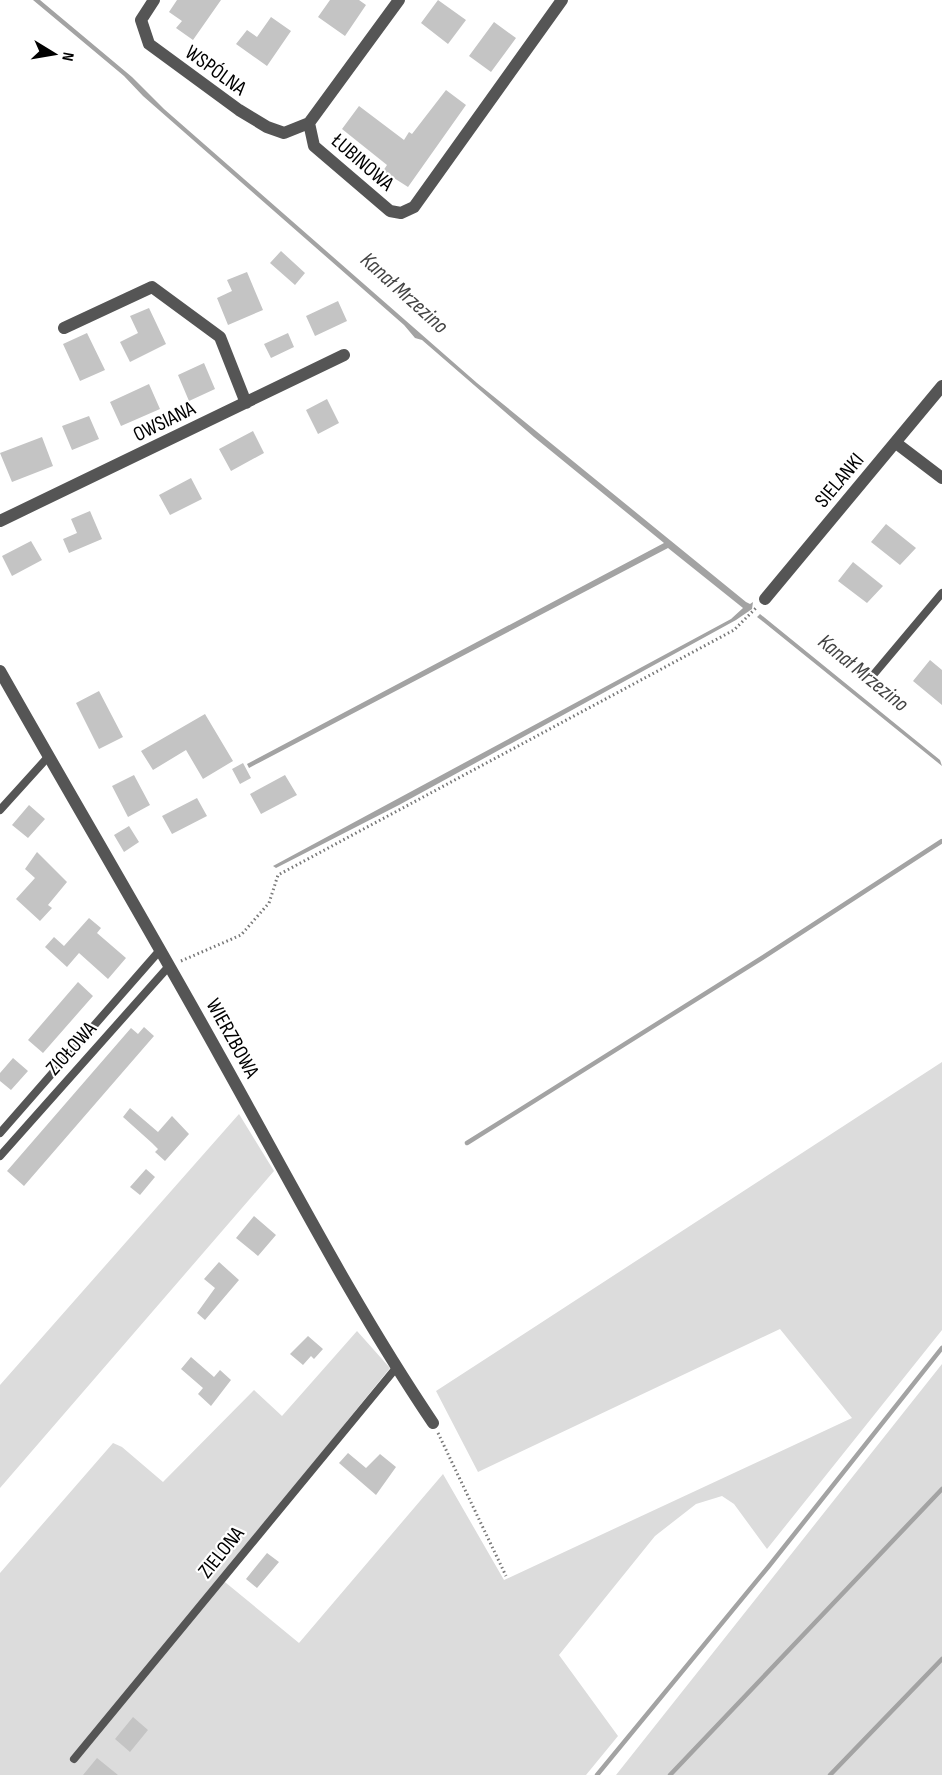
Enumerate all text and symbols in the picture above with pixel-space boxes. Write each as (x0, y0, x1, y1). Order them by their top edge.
north arrow (24, 24, 84, 84)
street label: WSPÓLNA (180, 40, 252, 101)
text: N (57, 51, 77, 63)
street label: ŁUBINOWA (326, 128, 400, 197)
water label: Kanał Mrzezino (355, 247, 454, 340)
street label: OWSIANA (129, 395, 200, 447)
street label: SIELANKI (809, 448, 869, 513)
water label: Kanał Mrzezino (812, 628, 914, 718)
street label: WIERZBOWA (201, 994, 265, 1083)
street label: ZIOŁOWA (41, 1016, 102, 1080)
street label: ZIELONA (193, 1521, 250, 1583)

